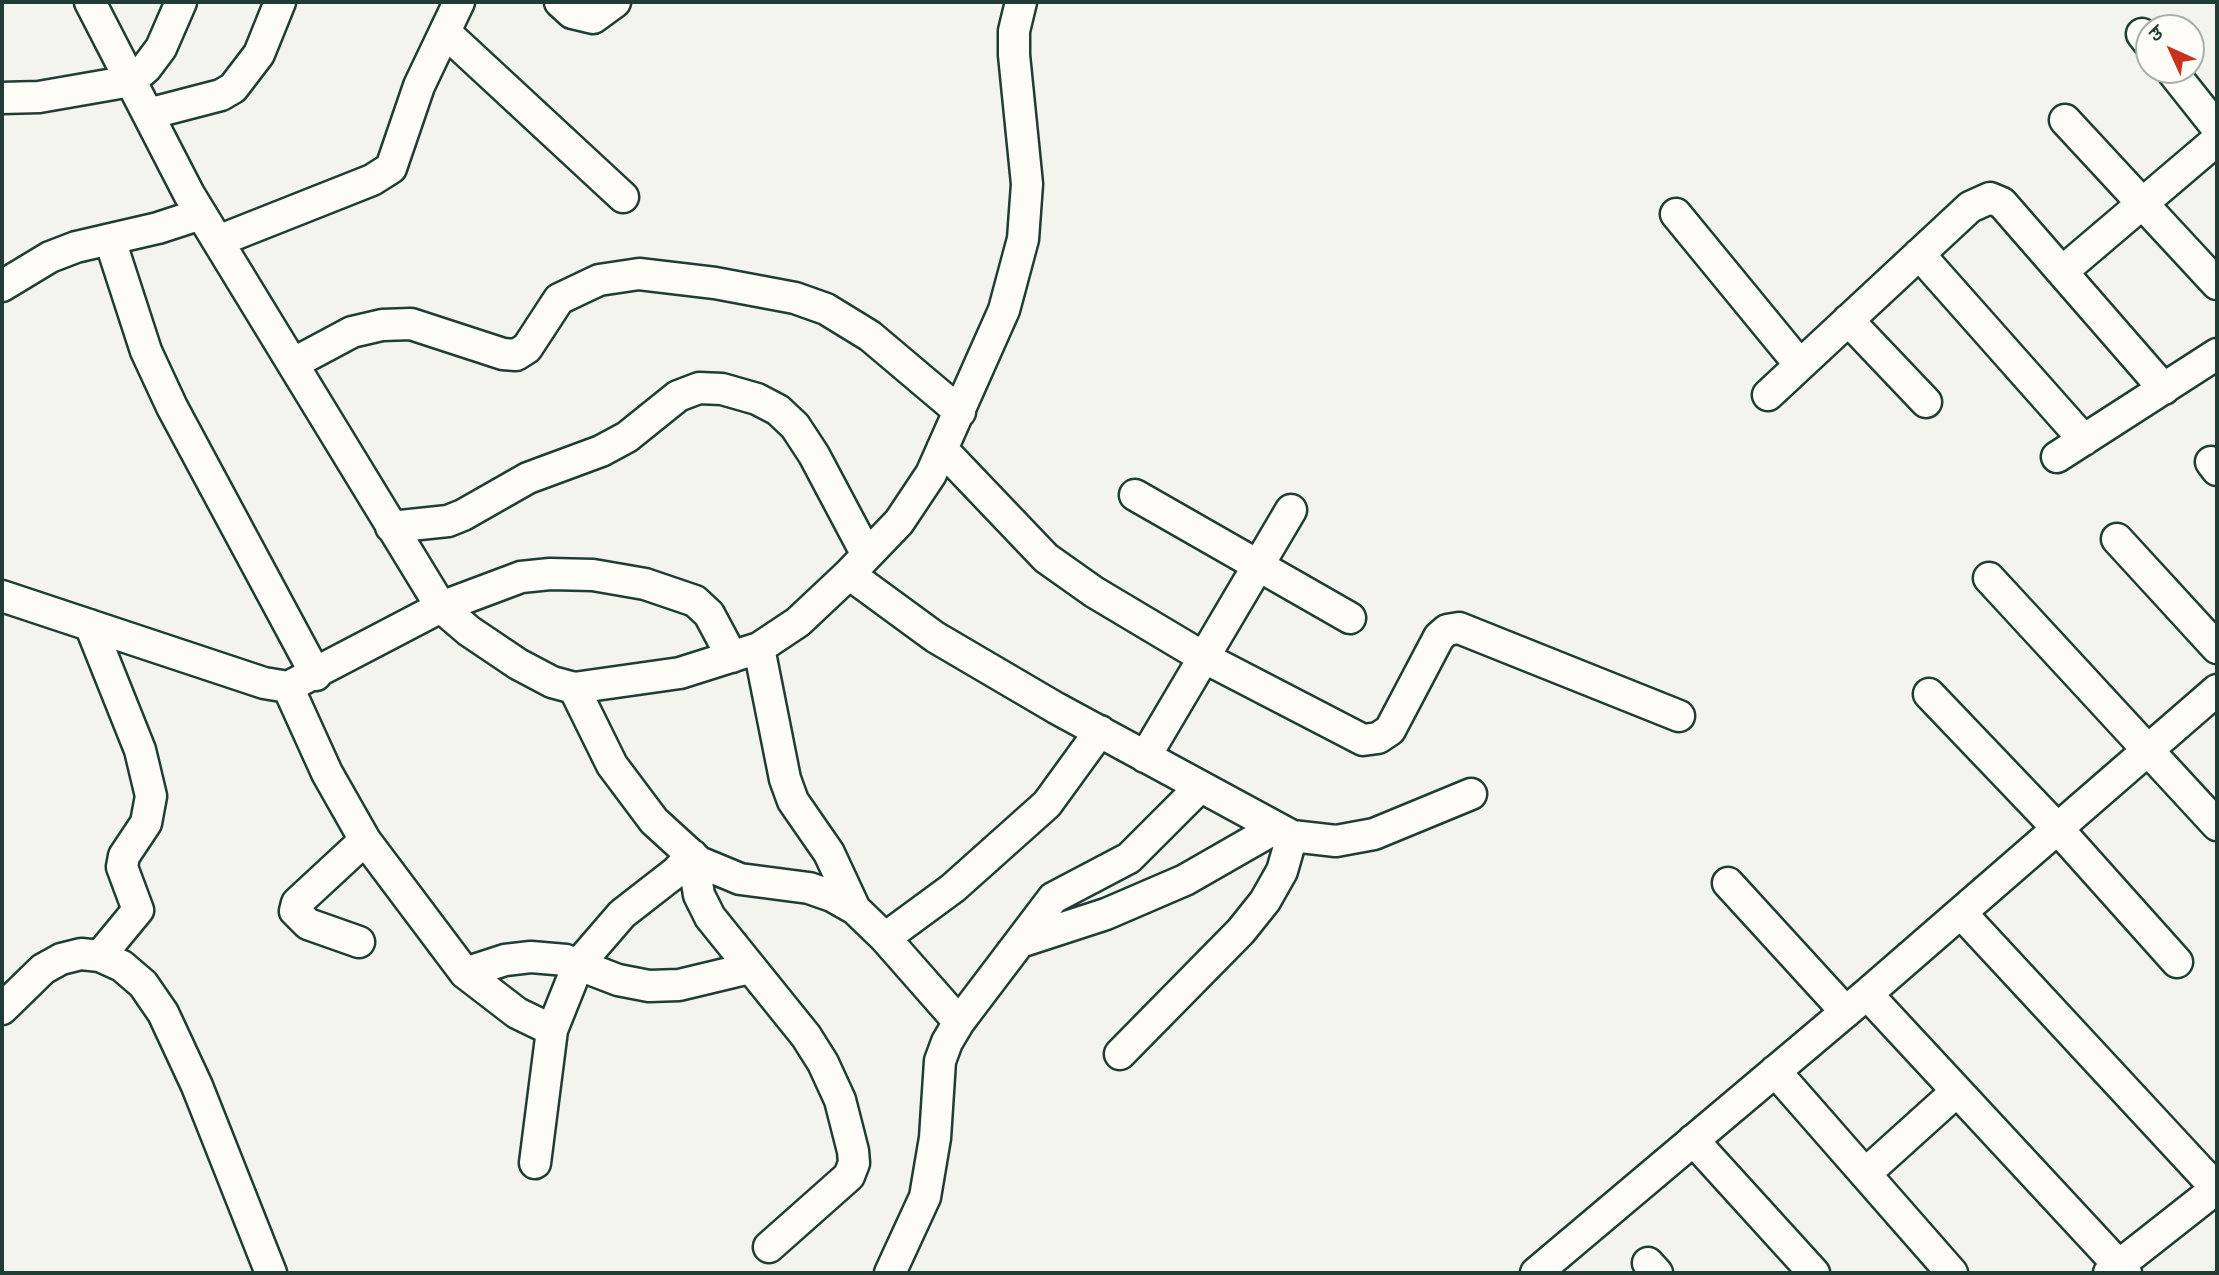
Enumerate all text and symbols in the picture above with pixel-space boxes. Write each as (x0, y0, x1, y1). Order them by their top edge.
north arrow (2135, 14, 2205, 84)
text: उ (2142, 21, 2171, 50)

